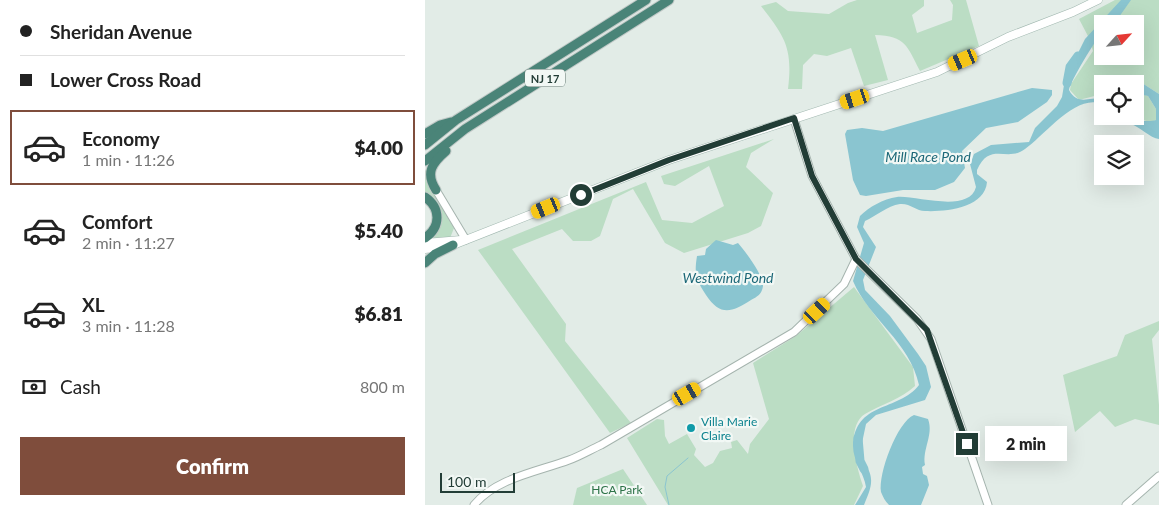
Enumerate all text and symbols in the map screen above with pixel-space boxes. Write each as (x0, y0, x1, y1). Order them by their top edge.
north arrow (1094, 15, 1144, 65)
map controls (1094, 15, 1144, 185)
text: Sheridan Avenue (50, 20, 192, 43)
car (946, 47, 979, 73)
text: Lower Cross Road (50, 68, 201, 91)
road number: NJ 17 (525, 70, 565, 86)
button: locate (1094, 75, 1144, 125)
car (838, 87, 871, 111)
icon: car (22, 125, 67, 170)
text: Economy (82, 127, 160, 150)
button: layers (1094, 135, 1144, 185)
text: $4.00 (354, 136, 403, 159)
water label: Mill Race Pond (885, 148, 971, 165)
text: 1 min · 11:26 (82, 150, 175, 169)
route start (570, 184, 592, 206)
car (529, 195, 562, 221)
icon: car (22, 208, 67, 253)
text: Comfort (82, 210, 153, 233)
text: $5.40 (354, 219, 403, 242)
text: 2 min · 11:27 (82, 233, 175, 252)
water label: Westwind Pond (683, 269, 774, 286)
icon: car (22, 291, 67, 336)
text: XL (82, 293, 105, 316)
car (800, 295, 833, 327)
text: $6.81 (354, 302, 403, 325)
text: 3 min · 11:28 (82, 316, 175, 335)
icon: cash (20, 373, 48, 401)
text: Cash (60, 375, 101, 398)
text: 800 m (360, 377, 405, 396)
car (670, 380, 703, 408)
place label: Villa Marie Claire (701, 414, 757, 443)
marker: Villa Marie Claire (685, 422, 697, 434)
callout: 2 min (985, 426, 1067, 462)
route end (956, 433, 978, 455)
text: 2 min (1006, 434, 1046, 453)
button: Confirm (20, 437, 405, 495)
scale bar (440, 470, 515, 493)
text: 100 m (447, 473, 486, 490)
park label: HCA Park (591, 482, 644, 497)

